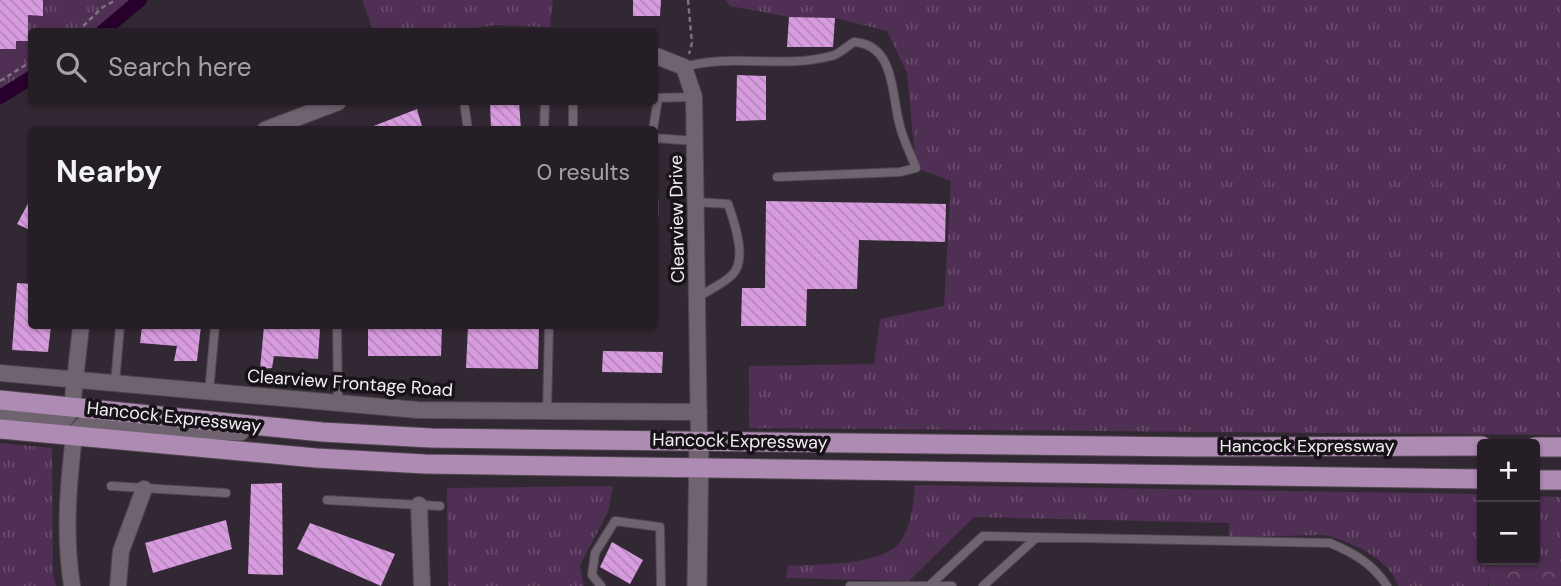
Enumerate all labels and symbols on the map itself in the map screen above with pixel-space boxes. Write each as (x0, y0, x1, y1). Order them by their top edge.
street label: Clearview Drive (664, 155, 690, 283)
street label: Clearview Frontage Road (246, 364, 454, 402)
street label: Hancock Expressway (86, 396, 262, 438)
street label: Hancock Expressway (652, 427, 828, 455)
street label: Hancock Expressway (1219, 434, 1395, 458)

